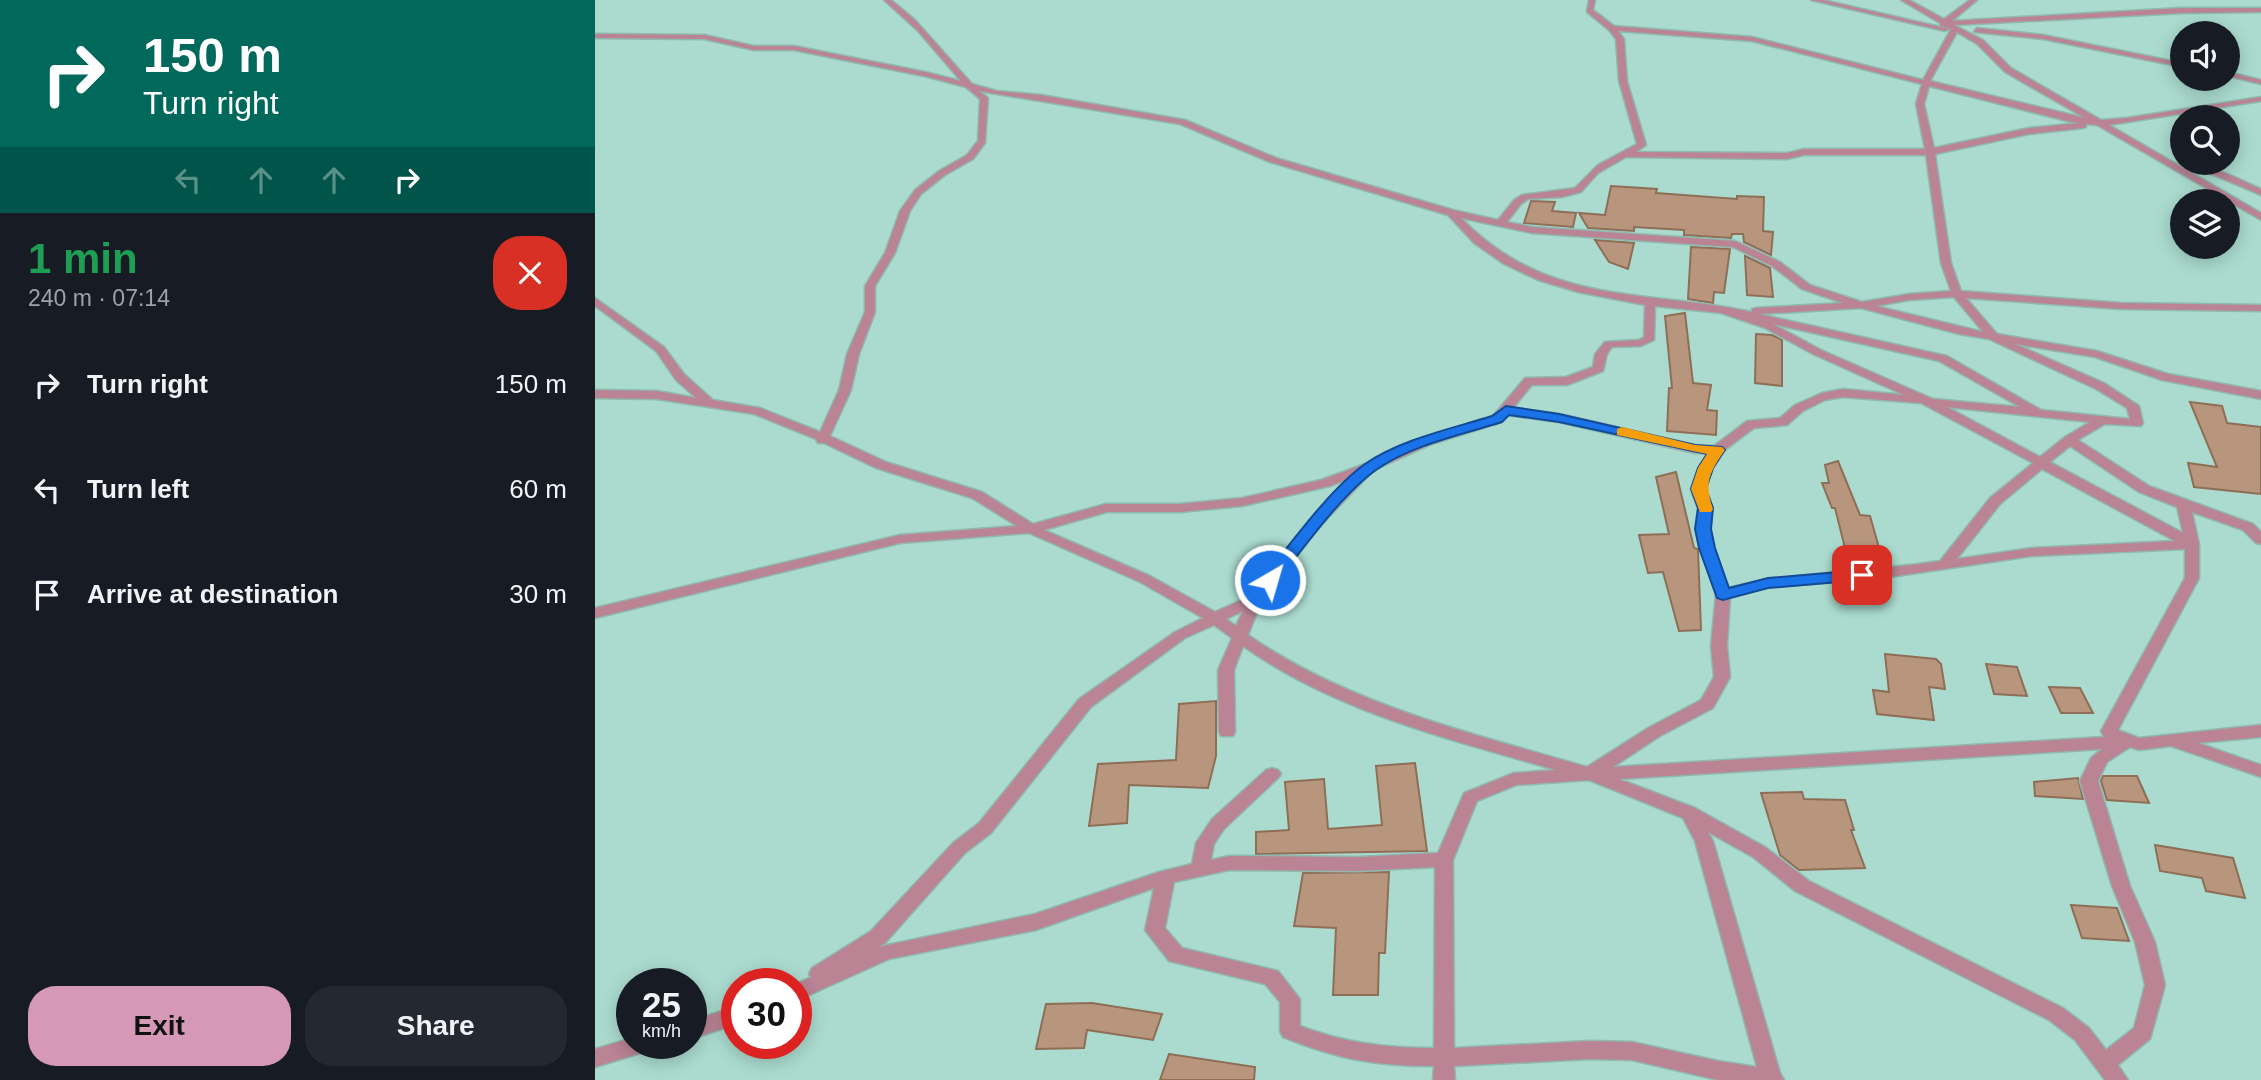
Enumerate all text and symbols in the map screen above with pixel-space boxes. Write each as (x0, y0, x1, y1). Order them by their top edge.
map controls (2170, 21, 2240, 259)
button: sound (2170, 21, 2240, 91)
icon: right (28, 28, 119, 119)
text: 150 m (143, 28, 282, 82)
text: Turn right (143, 85, 279, 121)
button: search (2170, 105, 2240, 175)
icon: left (169, 161, 207, 199)
icon: ahead (242, 161, 280, 199)
icon: ahead (315, 161, 353, 199)
icon: right (388, 161, 426, 199)
button: layers (2170, 189, 2240, 259)
text: 1 min (28, 235, 138, 282)
button: close (493, 236, 567, 310)
text: 240 m · 07:14 (28, 285, 170, 311)
icon: right (28, 366, 66, 404)
text: Turn right (87, 369, 208, 399)
text: 150 m (495, 369, 567, 399)
icon: left (28, 471, 66, 509)
text: Turn left (87, 474, 189, 504)
text: 60 m (509, 474, 567, 504)
position arrow (1233, 543, 1307, 617)
pin (1832, 545, 1892, 605)
icon: arrive (1843, 556, 1881, 594)
icon: arrive (28, 576, 66, 614)
text: Arrive at destination (87, 579, 338, 609)
text: 30 m (509, 579, 567, 609)
speed limit sign: 30 (721, 968, 812, 1059)
text: 25 (642, 985, 681, 1024)
button: Exit (28, 986, 291, 1066)
button: Share (305, 986, 567, 1066)
text: km/h (642, 1021, 681, 1041)

